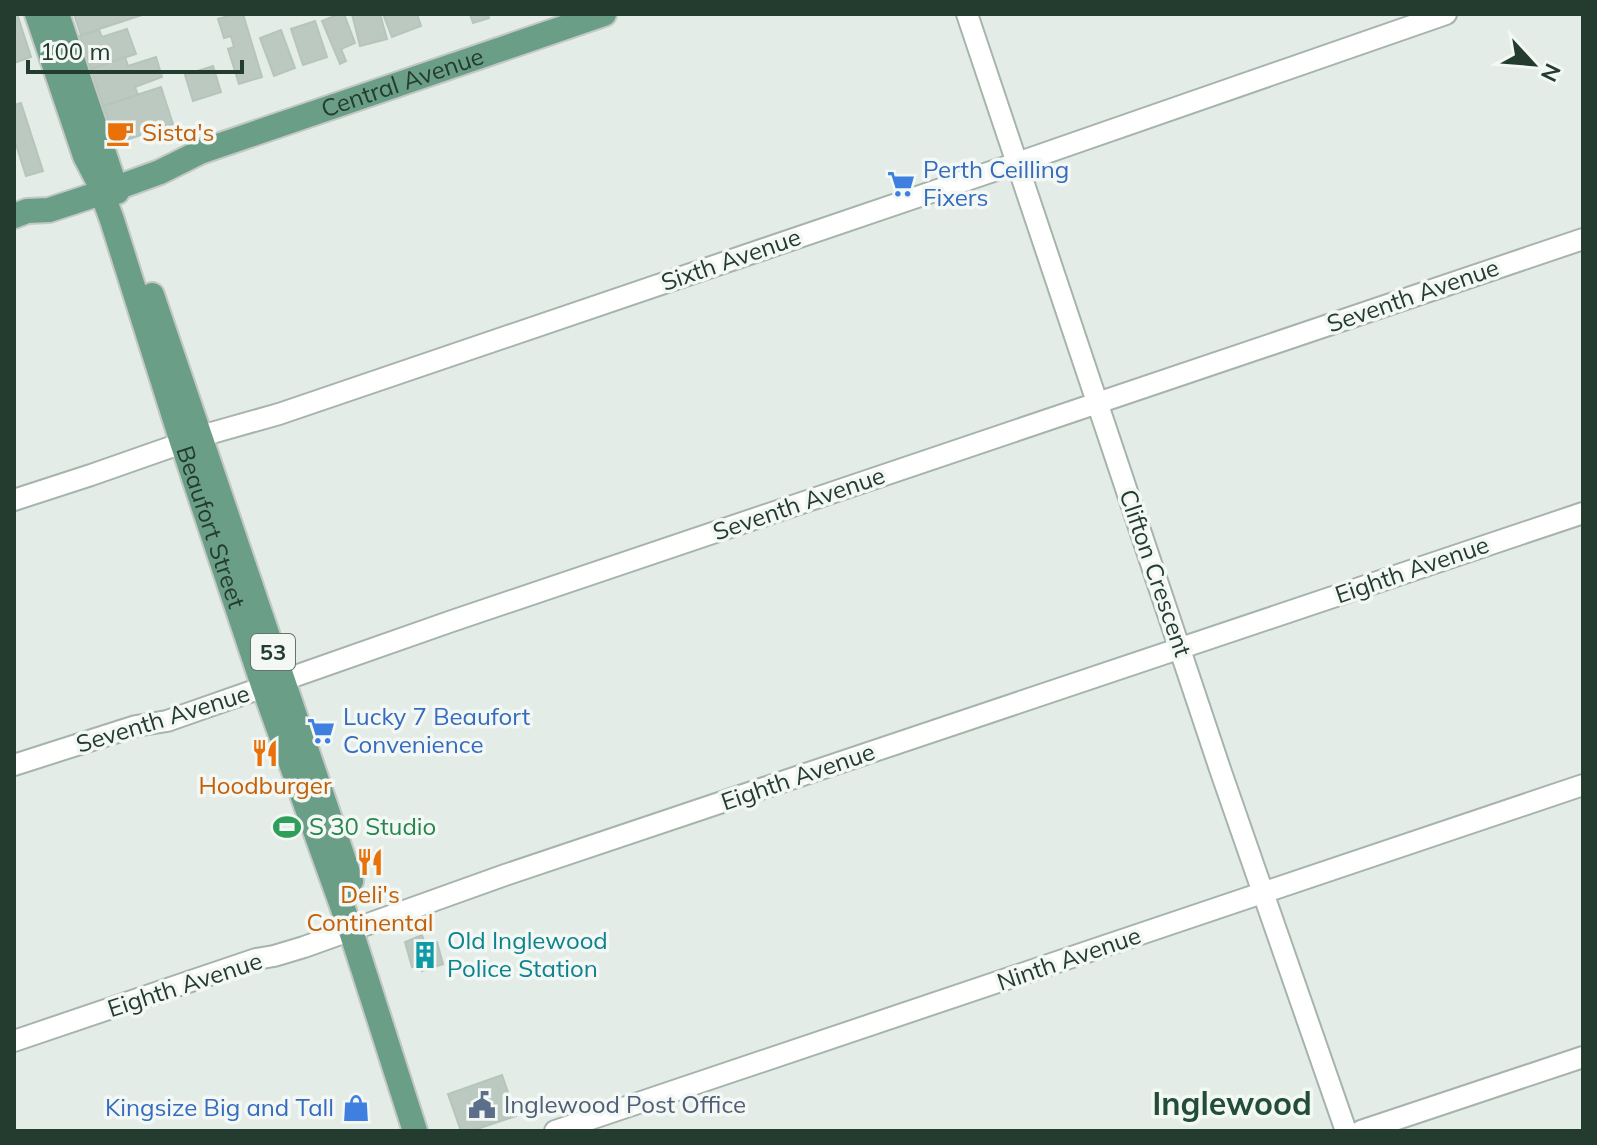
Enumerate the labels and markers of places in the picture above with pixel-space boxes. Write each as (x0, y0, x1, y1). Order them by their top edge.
place label: Sista's (142, 117, 214, 147)
cafe icon: Sista's (105, 118, 135, 148)
place label: Perth Ceilling Fixers (923, 154, 1069, 212)
supermarket icon: Perth Ceilling Fixers (886, 169, 916, 199)
place label: Lucky 7 Beaufort Convenience (343, 701, 530, 759)
supermarket icon: Lucky 7 Beaufort Convenience (306, 716, 336, 746)
restaurant icon: Hoodburger (250, 738, 280, 768)
place label: Hoodburger (198, 770, 332, 800)
place label: S 30 Studio (309, 811, 436, 841)
sports icon: S 30 Studio (272, 812, 302, 842)
restaurant icon: Deli's Continental (355, 847, 385, 877)
place label: Deli's Continental (306, 879, 434, 937)
place label: Old Inglewood Police Station (447, 925, 608, 983)
building icon: Old Inglewood Police Station (410, 940, 440, 970)
place label: Inglewood Post Office (504, 1089, 746, 1119)
public building icon: Inglewood Post Office (467, 1090, 497, 1120)
place label: Kingsize Big and Tall (105, 1092, 334, 1122)
shop icon: Kingsize Big and Tall (341, 1093, 371, 1123)

